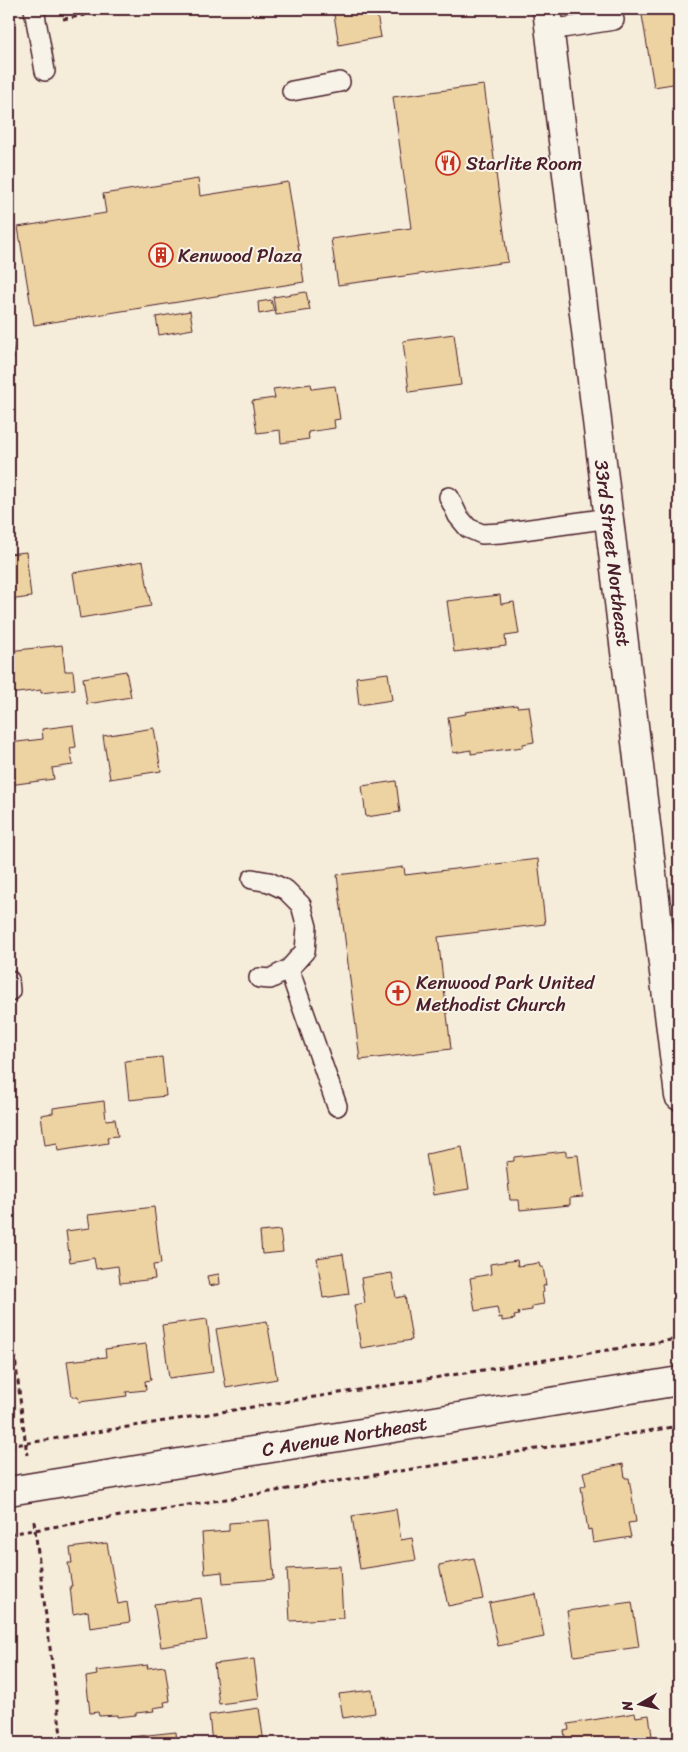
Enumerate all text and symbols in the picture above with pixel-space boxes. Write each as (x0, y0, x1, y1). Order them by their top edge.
place label: Starlite Room (466, 147, 582, 180)
restaurant icon: Starlite Room (435, 150, 461, 176)
place label: Kenwood Plaza (178, 239, 302, 272)
building icon: Kenwood Plaza (148, 242, 174, 268)
street label: 33rd Street Northeast (585, 458, 641, 648)
place label: Kenwood Park United Methodist Church (416, 966, 595, 1021)
church icon: Kenwood Park United Methodist Church (385, 980, 411, 1006)
street label: C Avenue Northeast (260, 1406, 429, 1466)
north arrow (616, 1680, 666, 1730)
text: N (615, 1699, 641, 1714)

